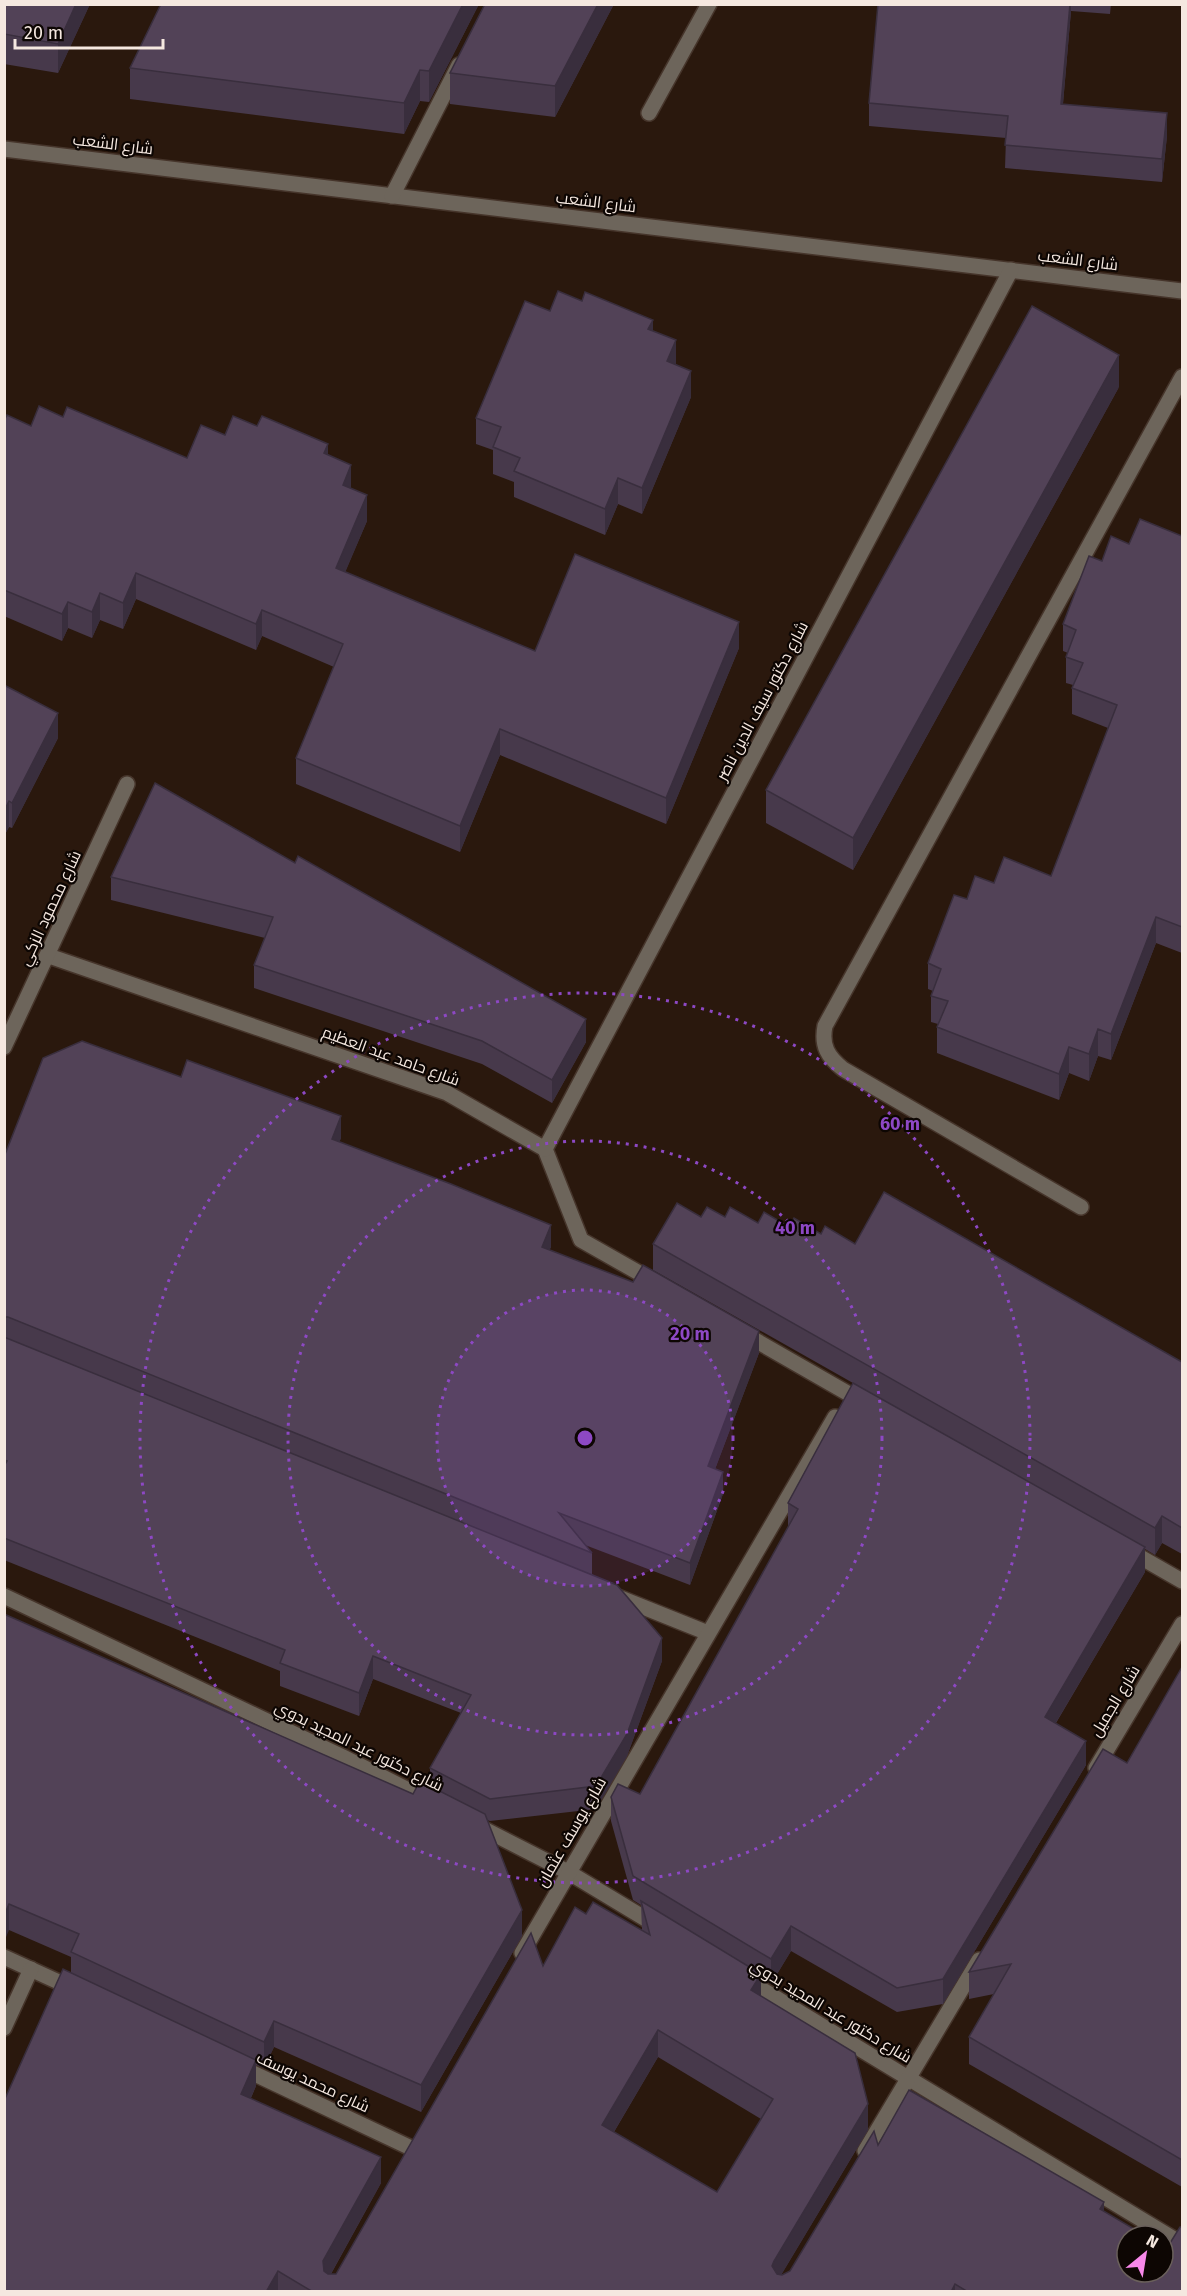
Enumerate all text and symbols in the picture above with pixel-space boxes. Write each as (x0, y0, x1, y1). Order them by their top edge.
scale bar (15, 12, 164, 50)
text: 20 m (24, 22, 63, 44)
street label: شارع الشعب (71, 130, 154, 160)
street label: شارع الشعب (554, 188, 637, 218)
street label: شارع الشعب (1036, 246, 1119, 276)
street label: شارع دكتور سيف الدين ناصر (711, 618, 814, 786)
street label: شارع محمود الزكي (15, 847, 89, 970)
street label: شارع حامد عبد العظيم (319, 1022, 462, 1092)
text: 60 m (880, 1113, 920, 1135)
text: 40 m (775, 1217, 815, 1239)
text: 20 m (670, 1323, 710, 1345)
centre of rings (575, 1428, 595, 1448)
street label: شارع الجميل (1086, 1662, 1146, 1741)
street label: شارع دكتور عبد المجيد بدوي (270, 1697, 446, 1799)
street label: شارع يوسف عثمان (532, 1774, 612, 1891)
street label: شارع دكتور عبد المجيد بدوي (745, 1955, 915, 2070)
street label: شارع محمد يوسف (253, 2048, 372, 2118)
north arrow (1115, 2224, 1175, 2284)
text: N (1143, 2231, 1162, 2252)

